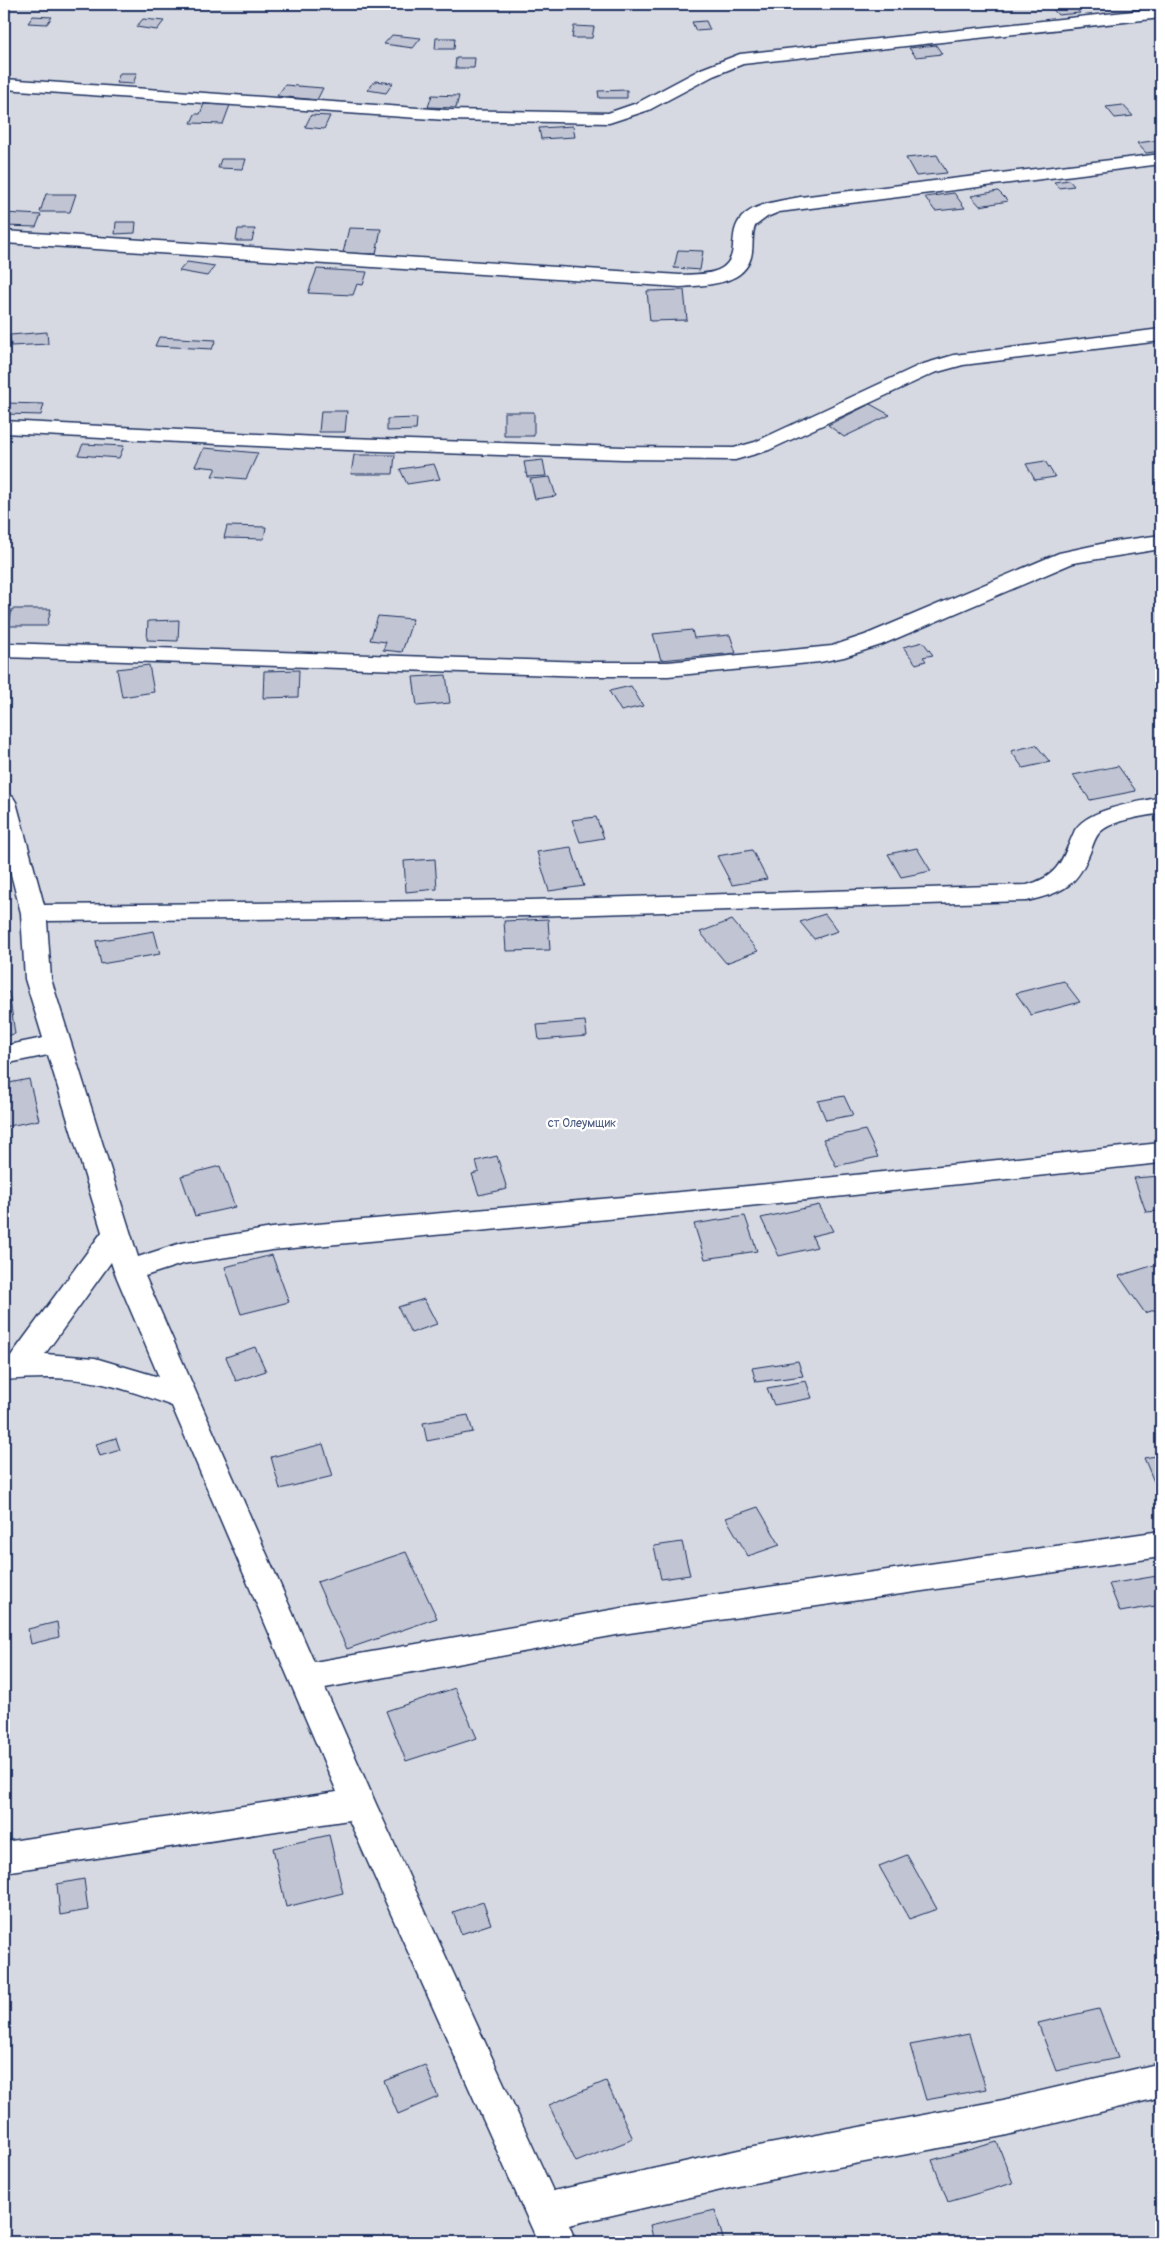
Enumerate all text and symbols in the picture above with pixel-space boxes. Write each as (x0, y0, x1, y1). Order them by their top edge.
park label: ст Олеумщик (548, 1116, 616, 1131)

